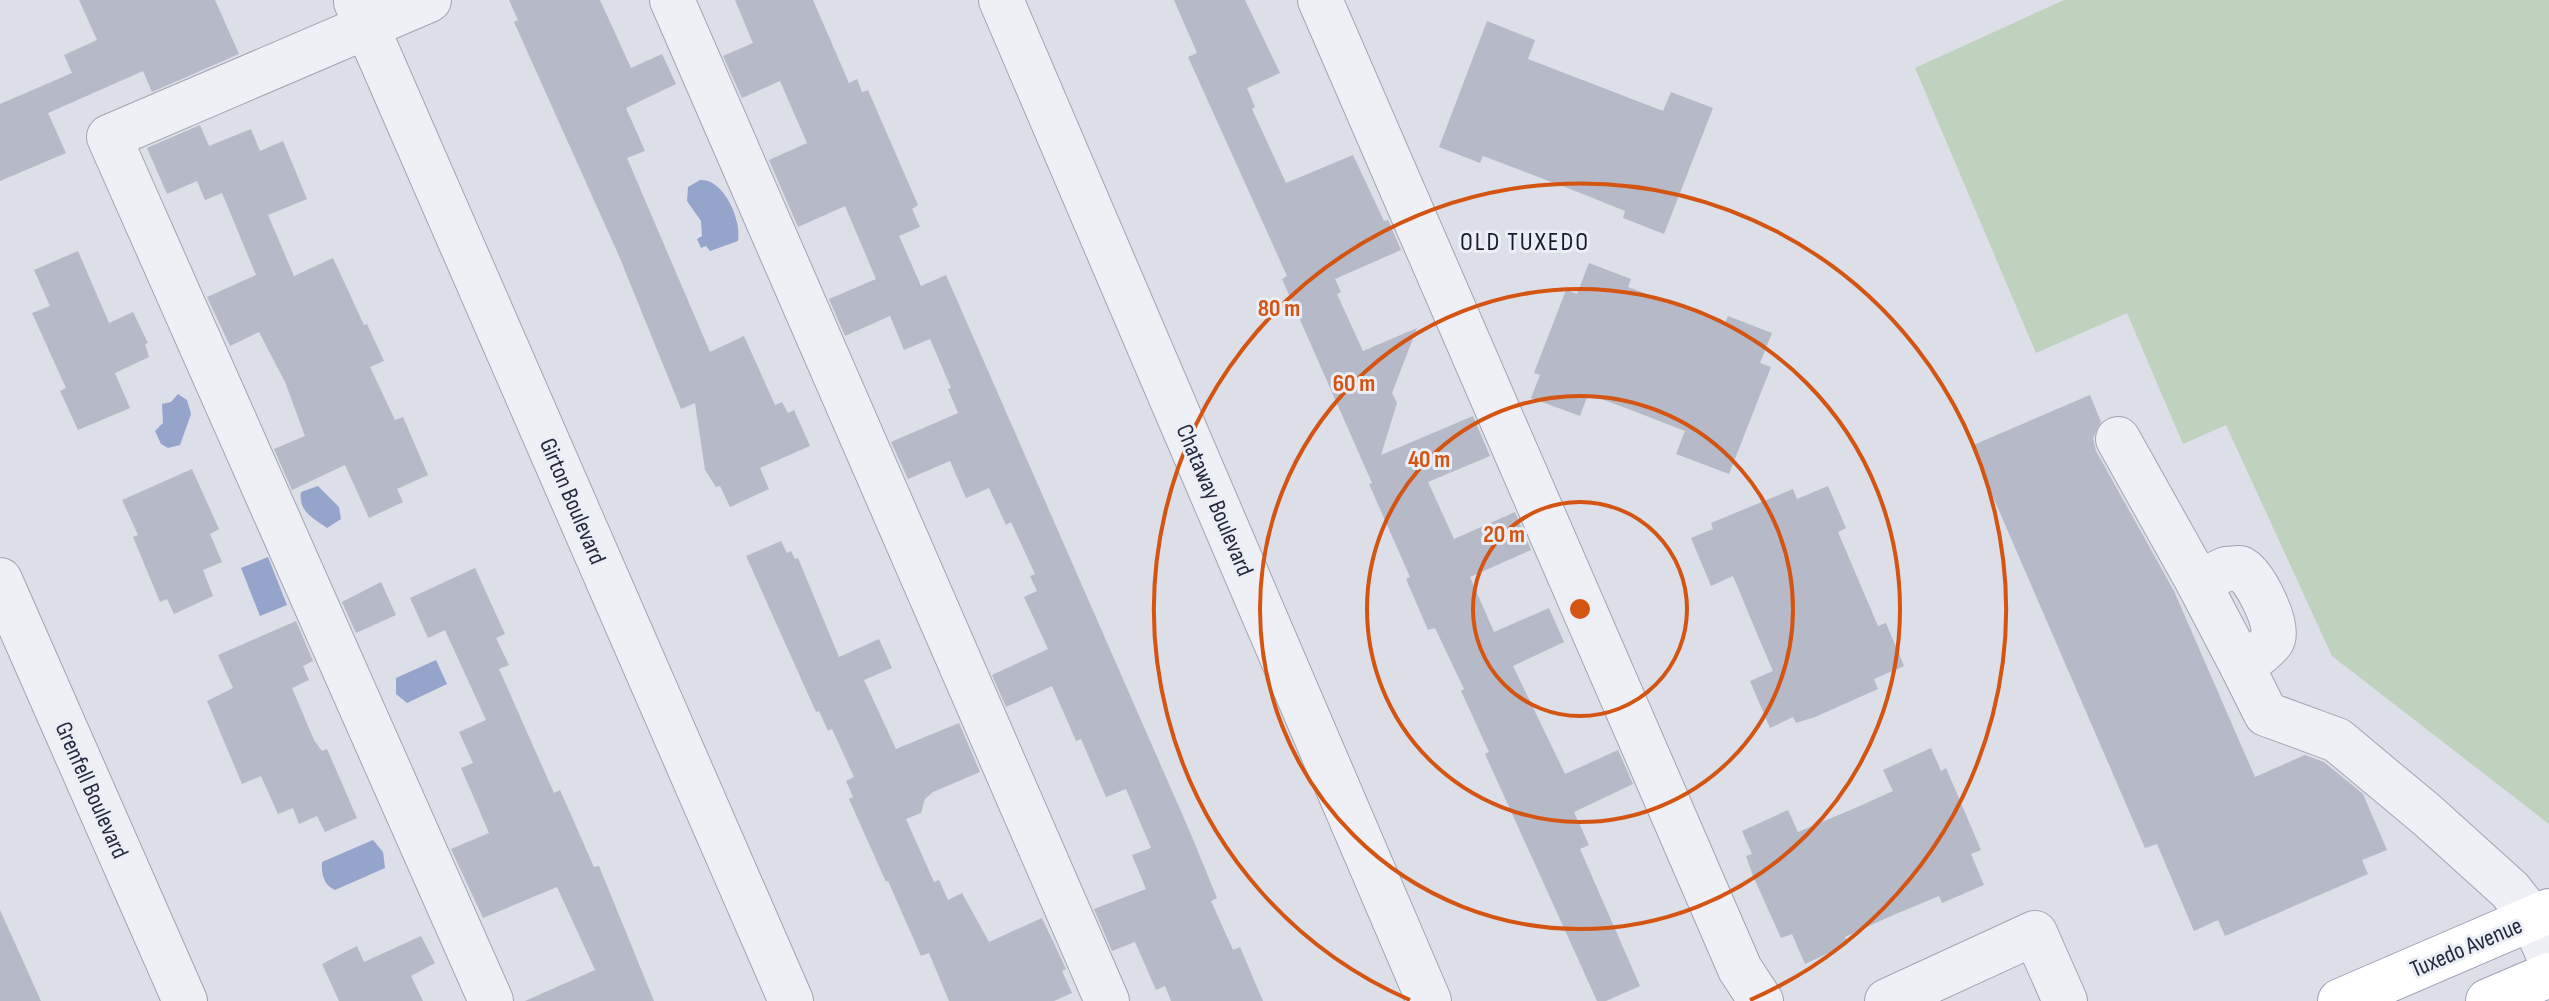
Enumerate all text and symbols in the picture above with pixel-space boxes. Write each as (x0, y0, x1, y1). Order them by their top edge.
district label: OLD TUXEDO (1460, 227, 1590, 258)
text: 80 m (1258, 294, 1300, 323)
text: 60 m (1333, 369, 1375, 398)
street label: Chataway Boulevard (1170, 420, 1260, 580)
street label: Girton Boulevard (533, 434, 612, 569)
text: 40 m (1408, 445, 1450, 474)
text: 20 m (1483, 520, 1525, 549)
centre of rings (1566, 595, 1594, 623)
street label: Grenfell Boulevard (48, 717, 135, 863)
street label: Tuxedo Avenue (2406, 911, 2527, 984)

